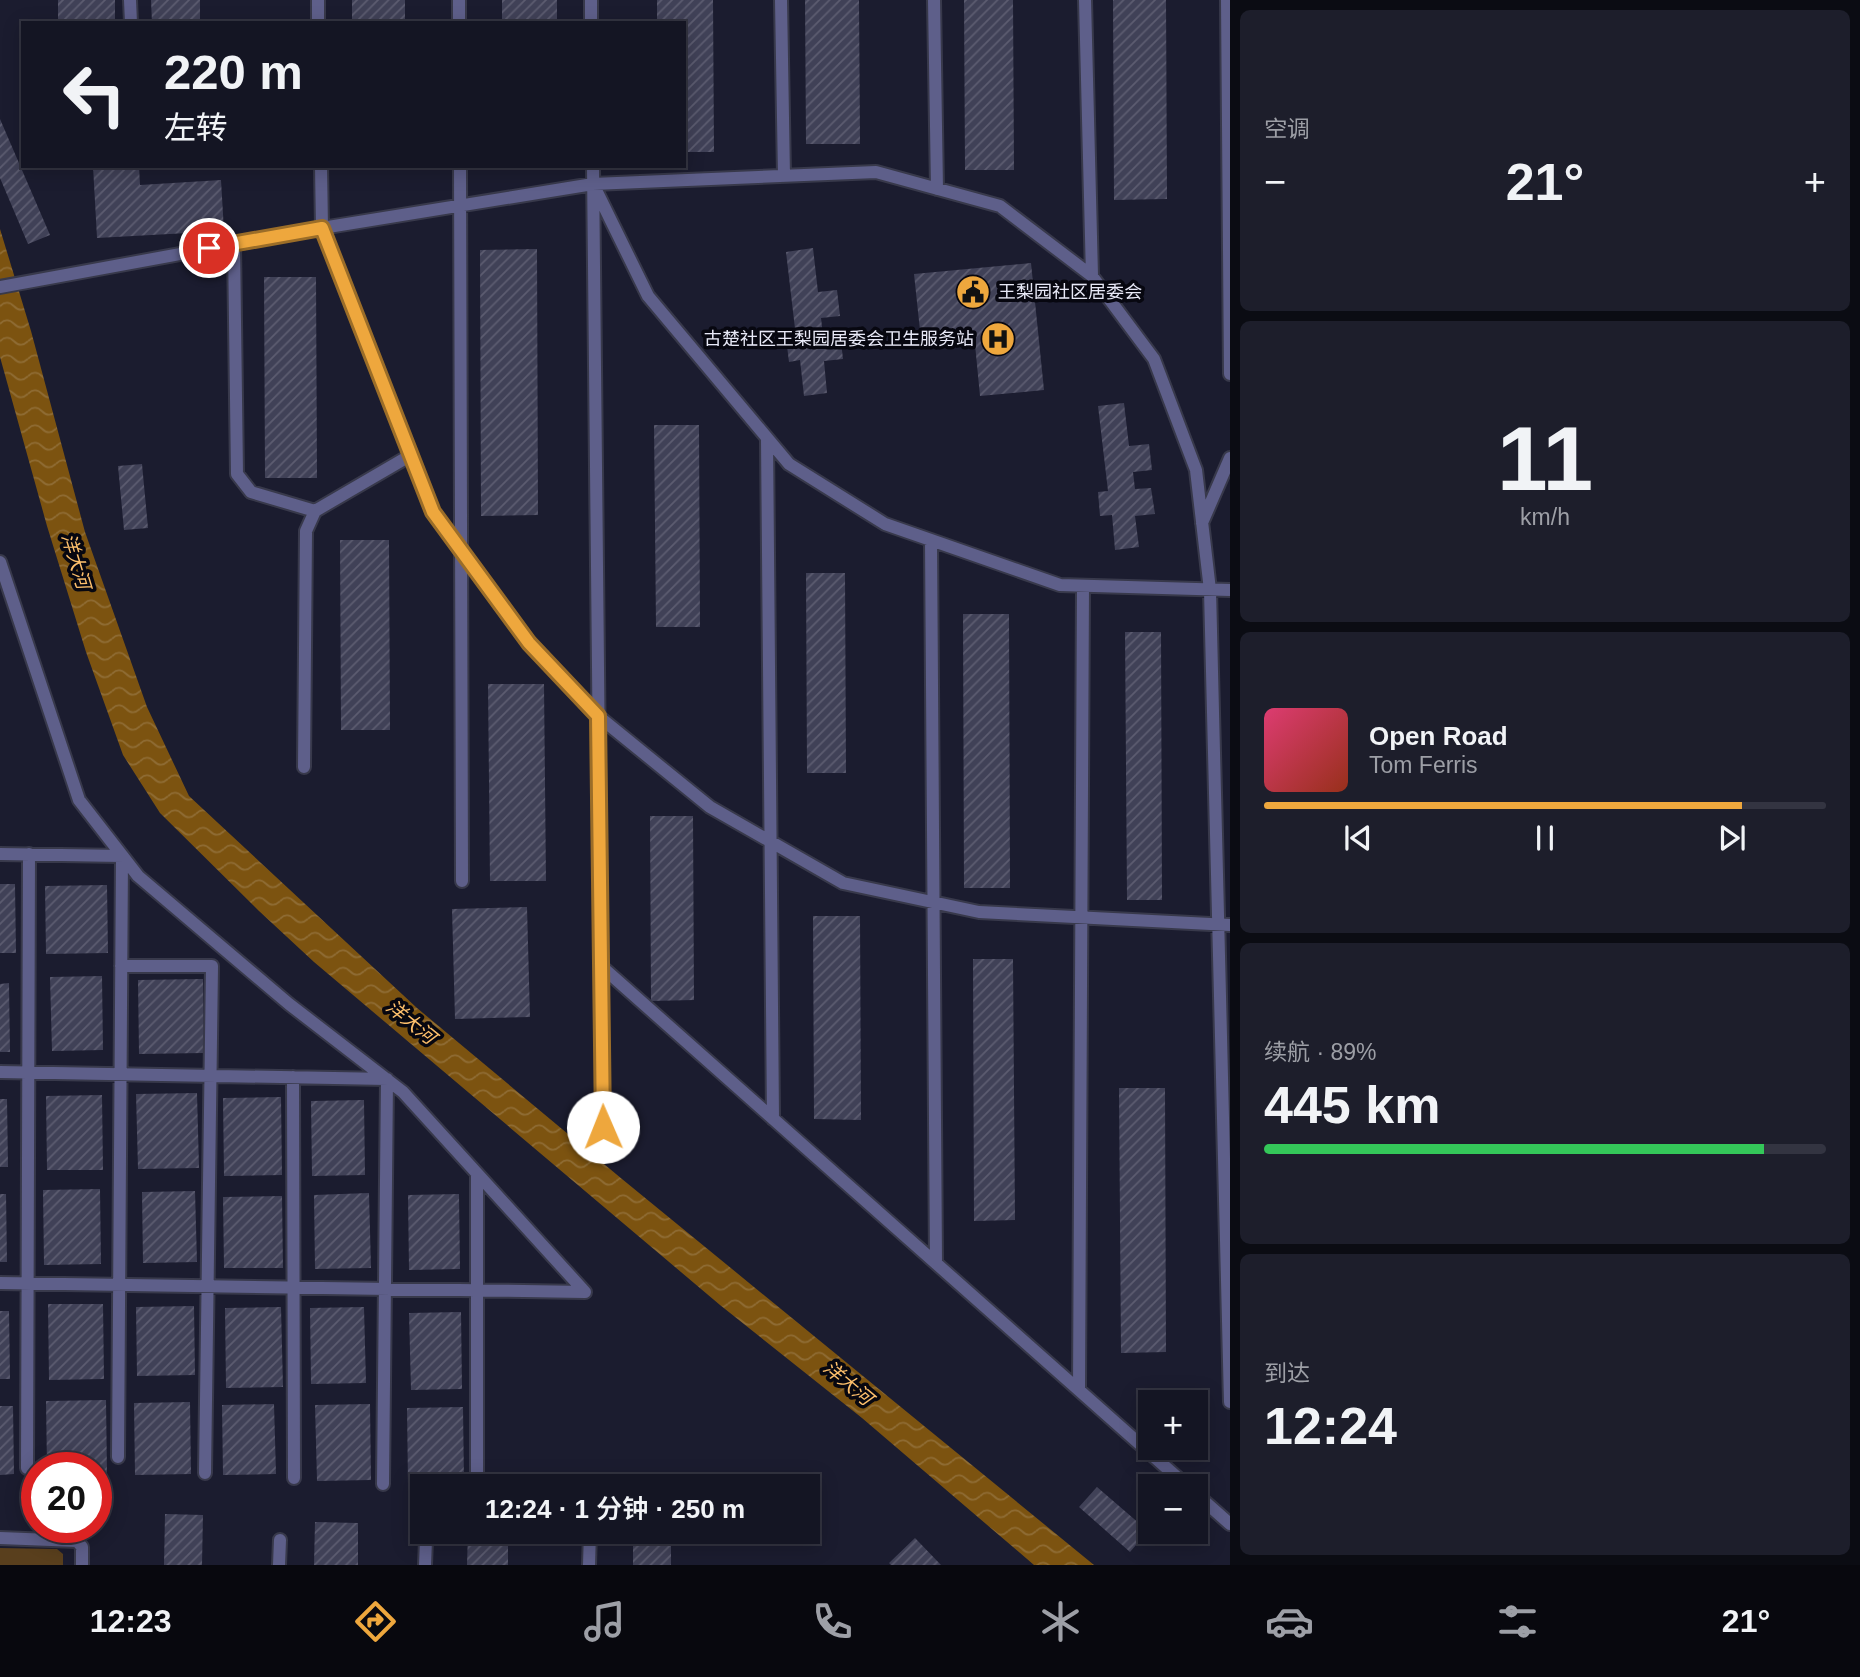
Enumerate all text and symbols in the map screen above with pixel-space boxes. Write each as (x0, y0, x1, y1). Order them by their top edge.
text: 220 m (164, 45, 303, 99)
icon: left (49, 49, 140, 140)
text: 左转 (164, 110, 228, 146)
text: 空调 (1264, 116, 1310, 142)
text: 21° (1506, 153, 1584, 211)
text: − (1264, 161, 1286, 203)
text: + (1804, 161, 1826, 203)
pin (179, 218, 239, 278)
icon: arrive (190, 229, 228, 267)
public building icon: 王梨园社区居委会 (954, 273, 992, 311)
place label: 王梨园社区居委会 (998, 282, 1142, 302)
hospital icon: 古楚社区王梨园居委会卫生服务站 (979, 320, 1017, 358)
place label: 古楚社区王梨园居委会卫生服务站 (704, 329, 974, 349)
text: 11 (1497, 408, 1593, 509)
text: km/h (1520, 504, 1570, 530)
water label: 洋大河 (58, 531, 96, 595)
text: Open Road (1369, 721, 1508, 751)
text: Tom Ferris (1369, 752, 1478, 778)
icon: previous (1339, 819, 1377, 857)
icon: pause (1526, 819, 1564, 857)
icon: next (1713, 819, 1751, 857)
water label: 洋大河 (382, 996, 443, 1051)
text: 续航 · 89% (1264, 1039, 1376, 1065)
text: 445 km (1264, 1076, 1440, 1134)
position arrow (566, 1090, 640, 1164)
water label: 洋大河 (819, 1357, 880, 1412)
text: 到达 (1264, 1360, 1310, 1386)
map controls (1138, 1390, 1208, 1544)
button: + (1138, 1390, 1208, 1460)
text: 12:24 (1264, 1397, 1397, 1455)
speed limit sign: 20 (21, 1452, 112, 1543)
button: − (1138, 1474, 1208, 1544)
text: 12:24 · 1 分钟 · 250 m (485, 1494, 745, 1524)
icon: directions (351, 1597, 400, 1646)
icon: music (580, 1597, 629, 1646)
icon: phone (808, 1597, 857, 1646)
icon: climate (1036, 1597, 1085, 1646)
icon: car (1265, 1597, 1314, 1646)
icon: filters (1493, 1597, 1542, 1646)
text: 12:23 (90, 1603, 172, 1639)
text: 21° (1722, 1603, 1770, 1639)

